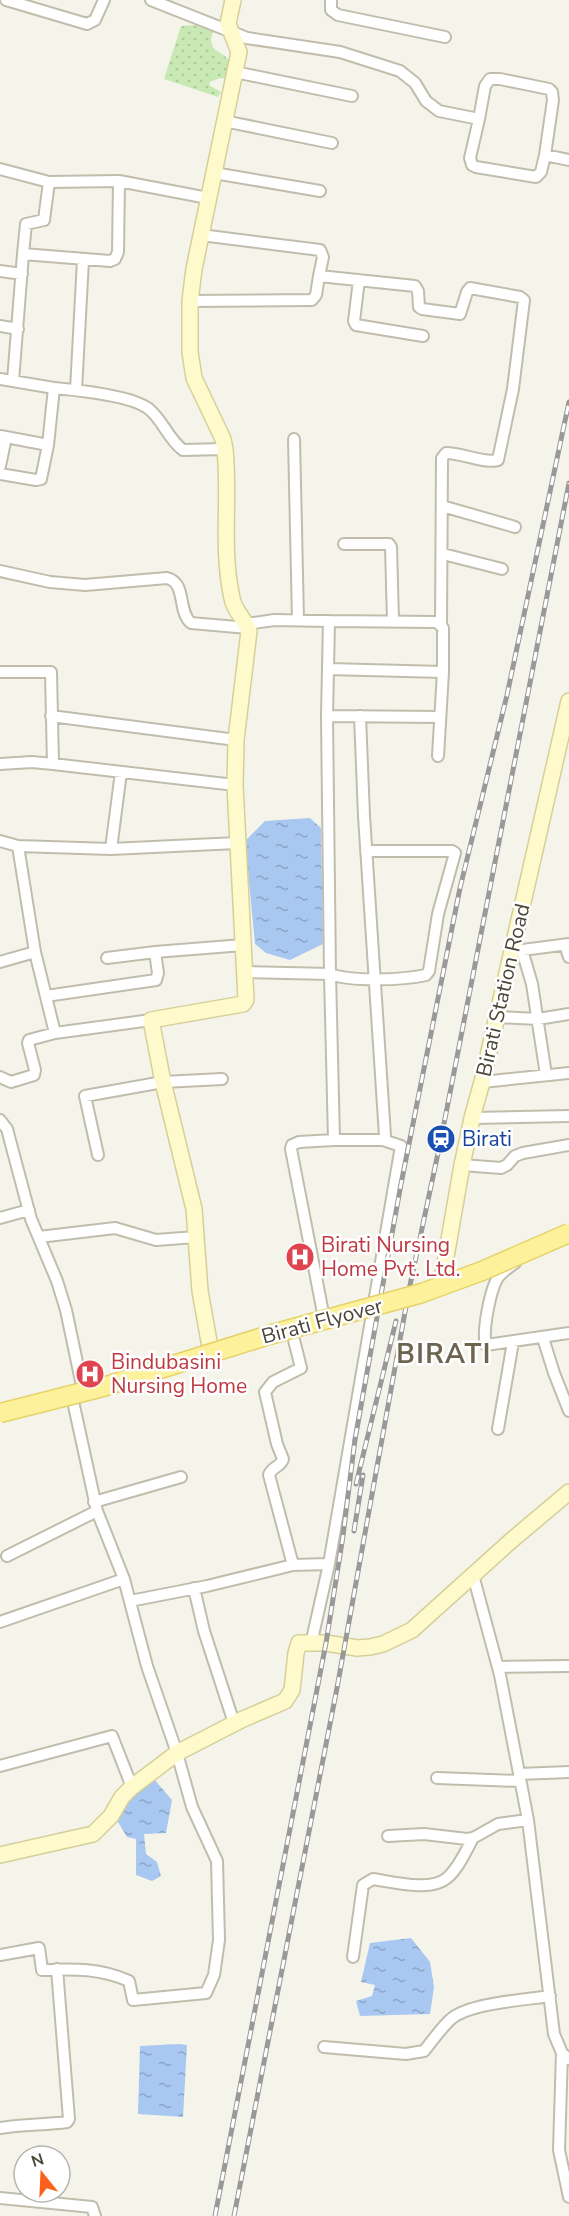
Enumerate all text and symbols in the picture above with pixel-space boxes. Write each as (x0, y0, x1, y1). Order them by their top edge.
street label: Birati Station Road (469, 901, 537, 1079)
station icon: Birati (425, 1123, 457, 1155)
place label: Birati (462, 1125, 512, 1153)
place label: Birati Nursing Home Pvt. Ltd. (321, 1231, 461, 1283)
hospital icon: Birati Nursing Home Pvt. Ltd. (284, 1241, 316, 1273)
street label: Birati Flyover (258, 1291, 386, 1351)
district label: BIRATI (396, 1336, 492, 1373)
place label: Bindubasini Nursing Home (111, 1348, 247, 1400)
hospital icon: Bindubasini Nursing Home (74, 1358, 106, 1390)
north arrow (12, 2144, 72, 2204)
text: N (29, 2148, 47, 2173)

